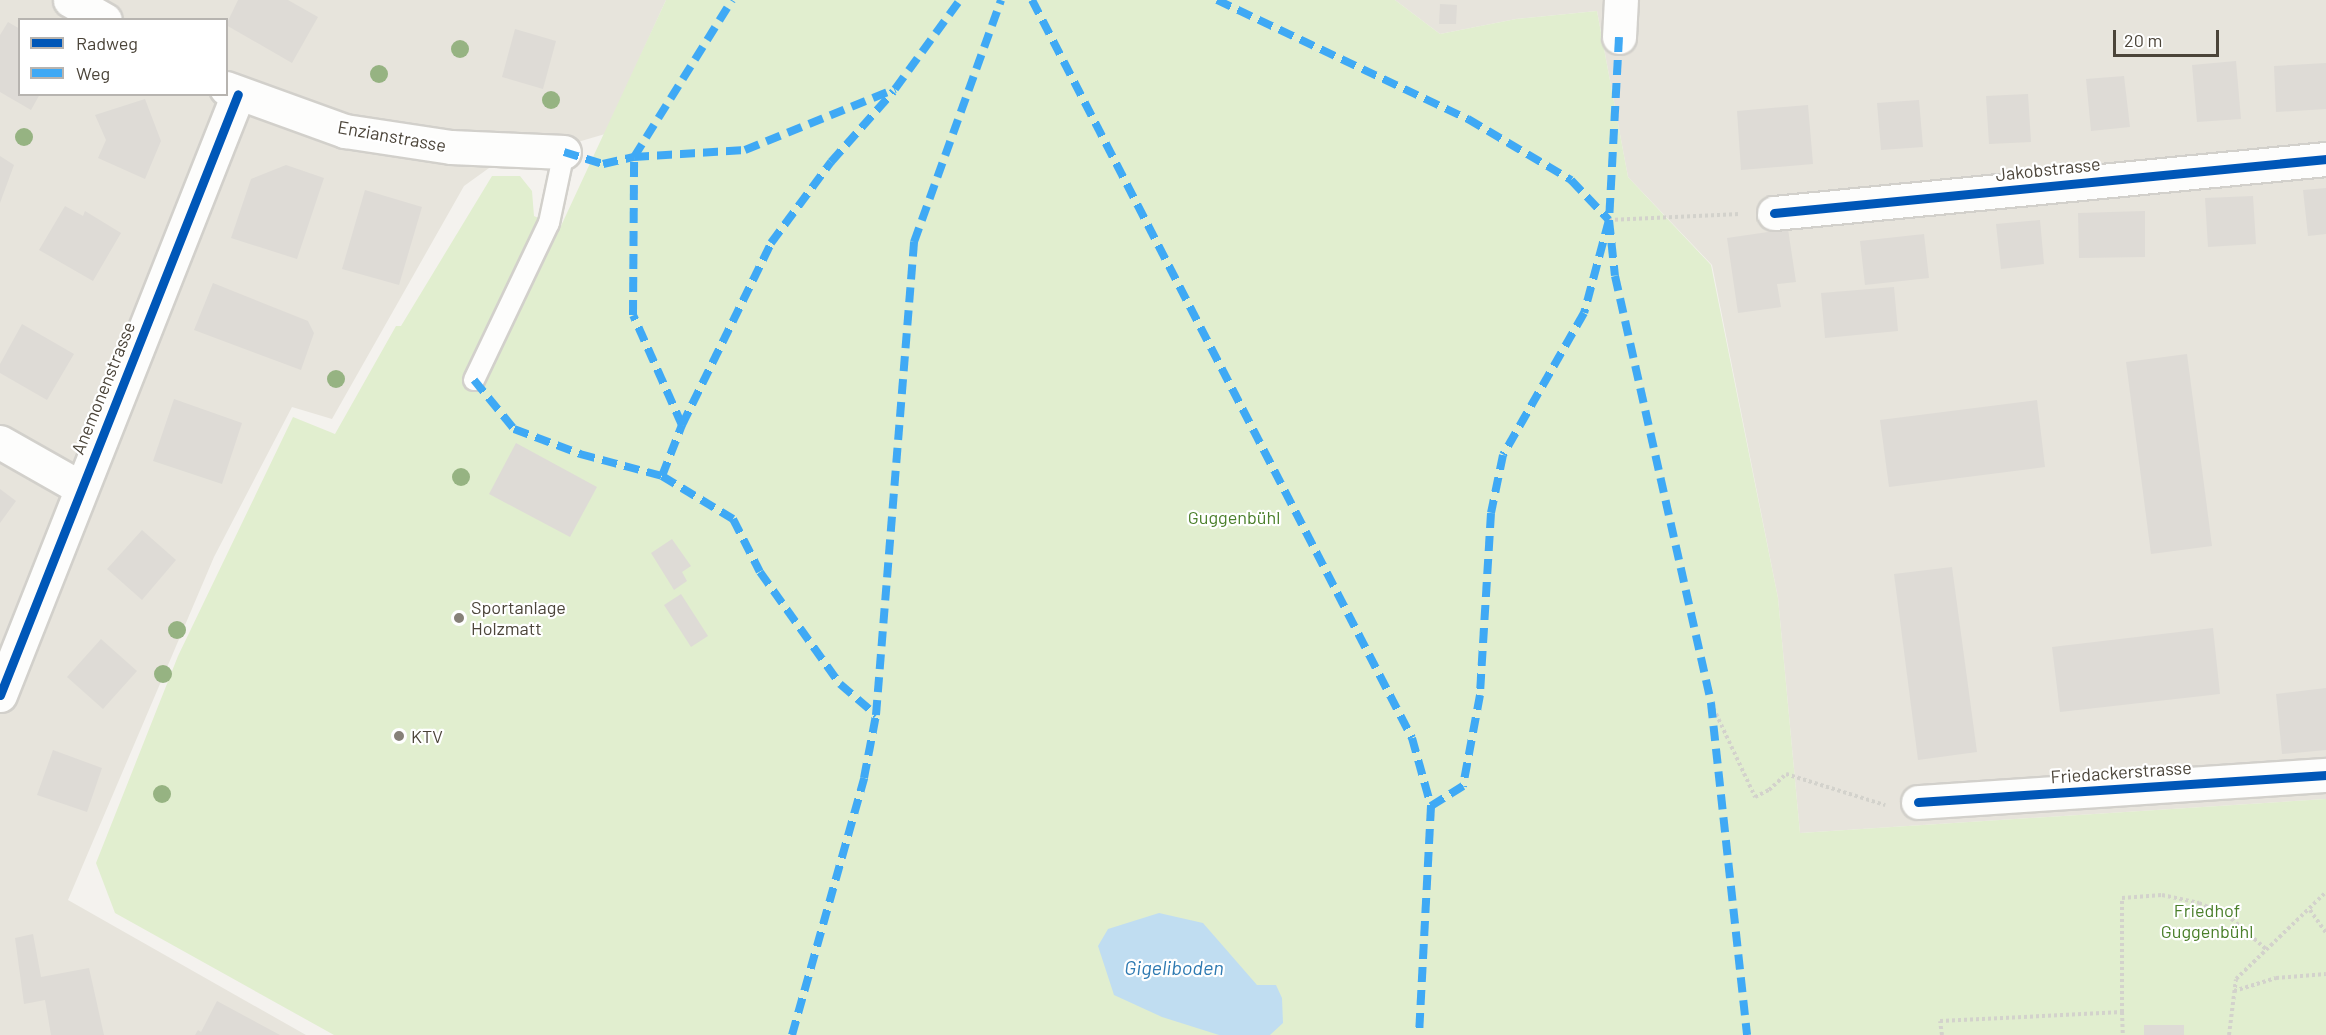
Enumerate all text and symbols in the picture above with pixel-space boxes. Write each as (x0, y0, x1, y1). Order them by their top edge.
legend (18, 18, 228, 96)
scale bar (2116, 18, 2222, 56)
text: 20 m (2124, 29, 2162, 51)
text: Radweg (76, 32, 138, 54)
text: Weg (76, 62, 110, 84)
street label: Enzianstrasse (336, 116, 448, 156)
street label: Jakobstrasse (1994, 153, 2102, 185)
street label: Anemonenstrasse (67, 319, 139, 457)
park label: Guggenbühl (1188, 506, 1280, 528)
place label: Sportanlage Holzmatt (471, 597, 566, 640)
marker: Sportanlage Holzmatt (452, 611, 466, 625)
place label: KTV (411, 725, 443, 747)
marker: KTV (392, 729, 406, 743)
street label: Friedackerstrasse (2050, 756, 2192, 788)
park label: Friedhof Guggenbühl (2161, 900, 2253, 942)
water label: Gigeliboden (1124, 955, 1224, 979)

